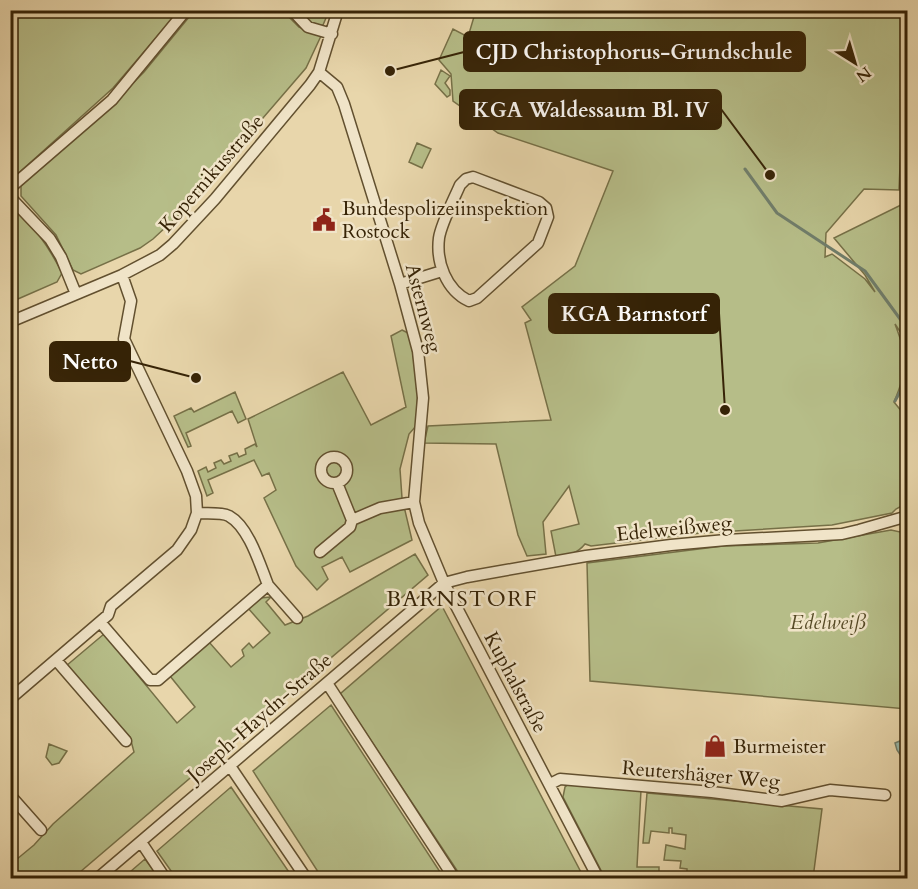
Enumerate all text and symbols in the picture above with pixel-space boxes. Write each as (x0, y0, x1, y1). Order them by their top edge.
callout: CJD Christophorus-Grundschule (464, 32, 805, 71)
north arrow (825, 33, 885, 93)
text: CJD Christophorus-Grundschule (475, 38, 793, 67)
text: N (851, 61, 876, 87)
callout: KGA Waldessaum Bl. IV (460, 90, 721, 129)
text: KGA Waldessaum Bl. IV (473, 96, 710, 125)
street label: Kopernikusstraße (153, 109, 270, 238)
place label: Bundespolizeiinspektion Rostock (342, 195, 549, 245)
public building icon: Bundespolizeiinspektion Rostock (311, 207, 337, 233)
street label: Asternweg (399, 261, 449, 356)
callout: KGA Barnstorf (549, 294, 719, 333)
text: KGA Barnstorf (561, 300, 711, 329)
callout: Netto (50, 342, 130, 381)
text: Netto (62, 348, 118, 377)
street label: Edelweißweg (615, 509, 734, 548)
district label: BARNSTORF (386, 584, 538, 614)
park label: Edelweiß (790, 609, 866, 636)
street label: Kuphalstraße (478, 627, 554, 738)
street label: Joseph-Haydn-Straße (179, 647, 338, 790)
shop icon: Burmeister (702, 733, 728, 759)
place label: Burmeister (733, 733, 827, 760)
street label: Reutershäger Weg (621, 754, 782, 795)

